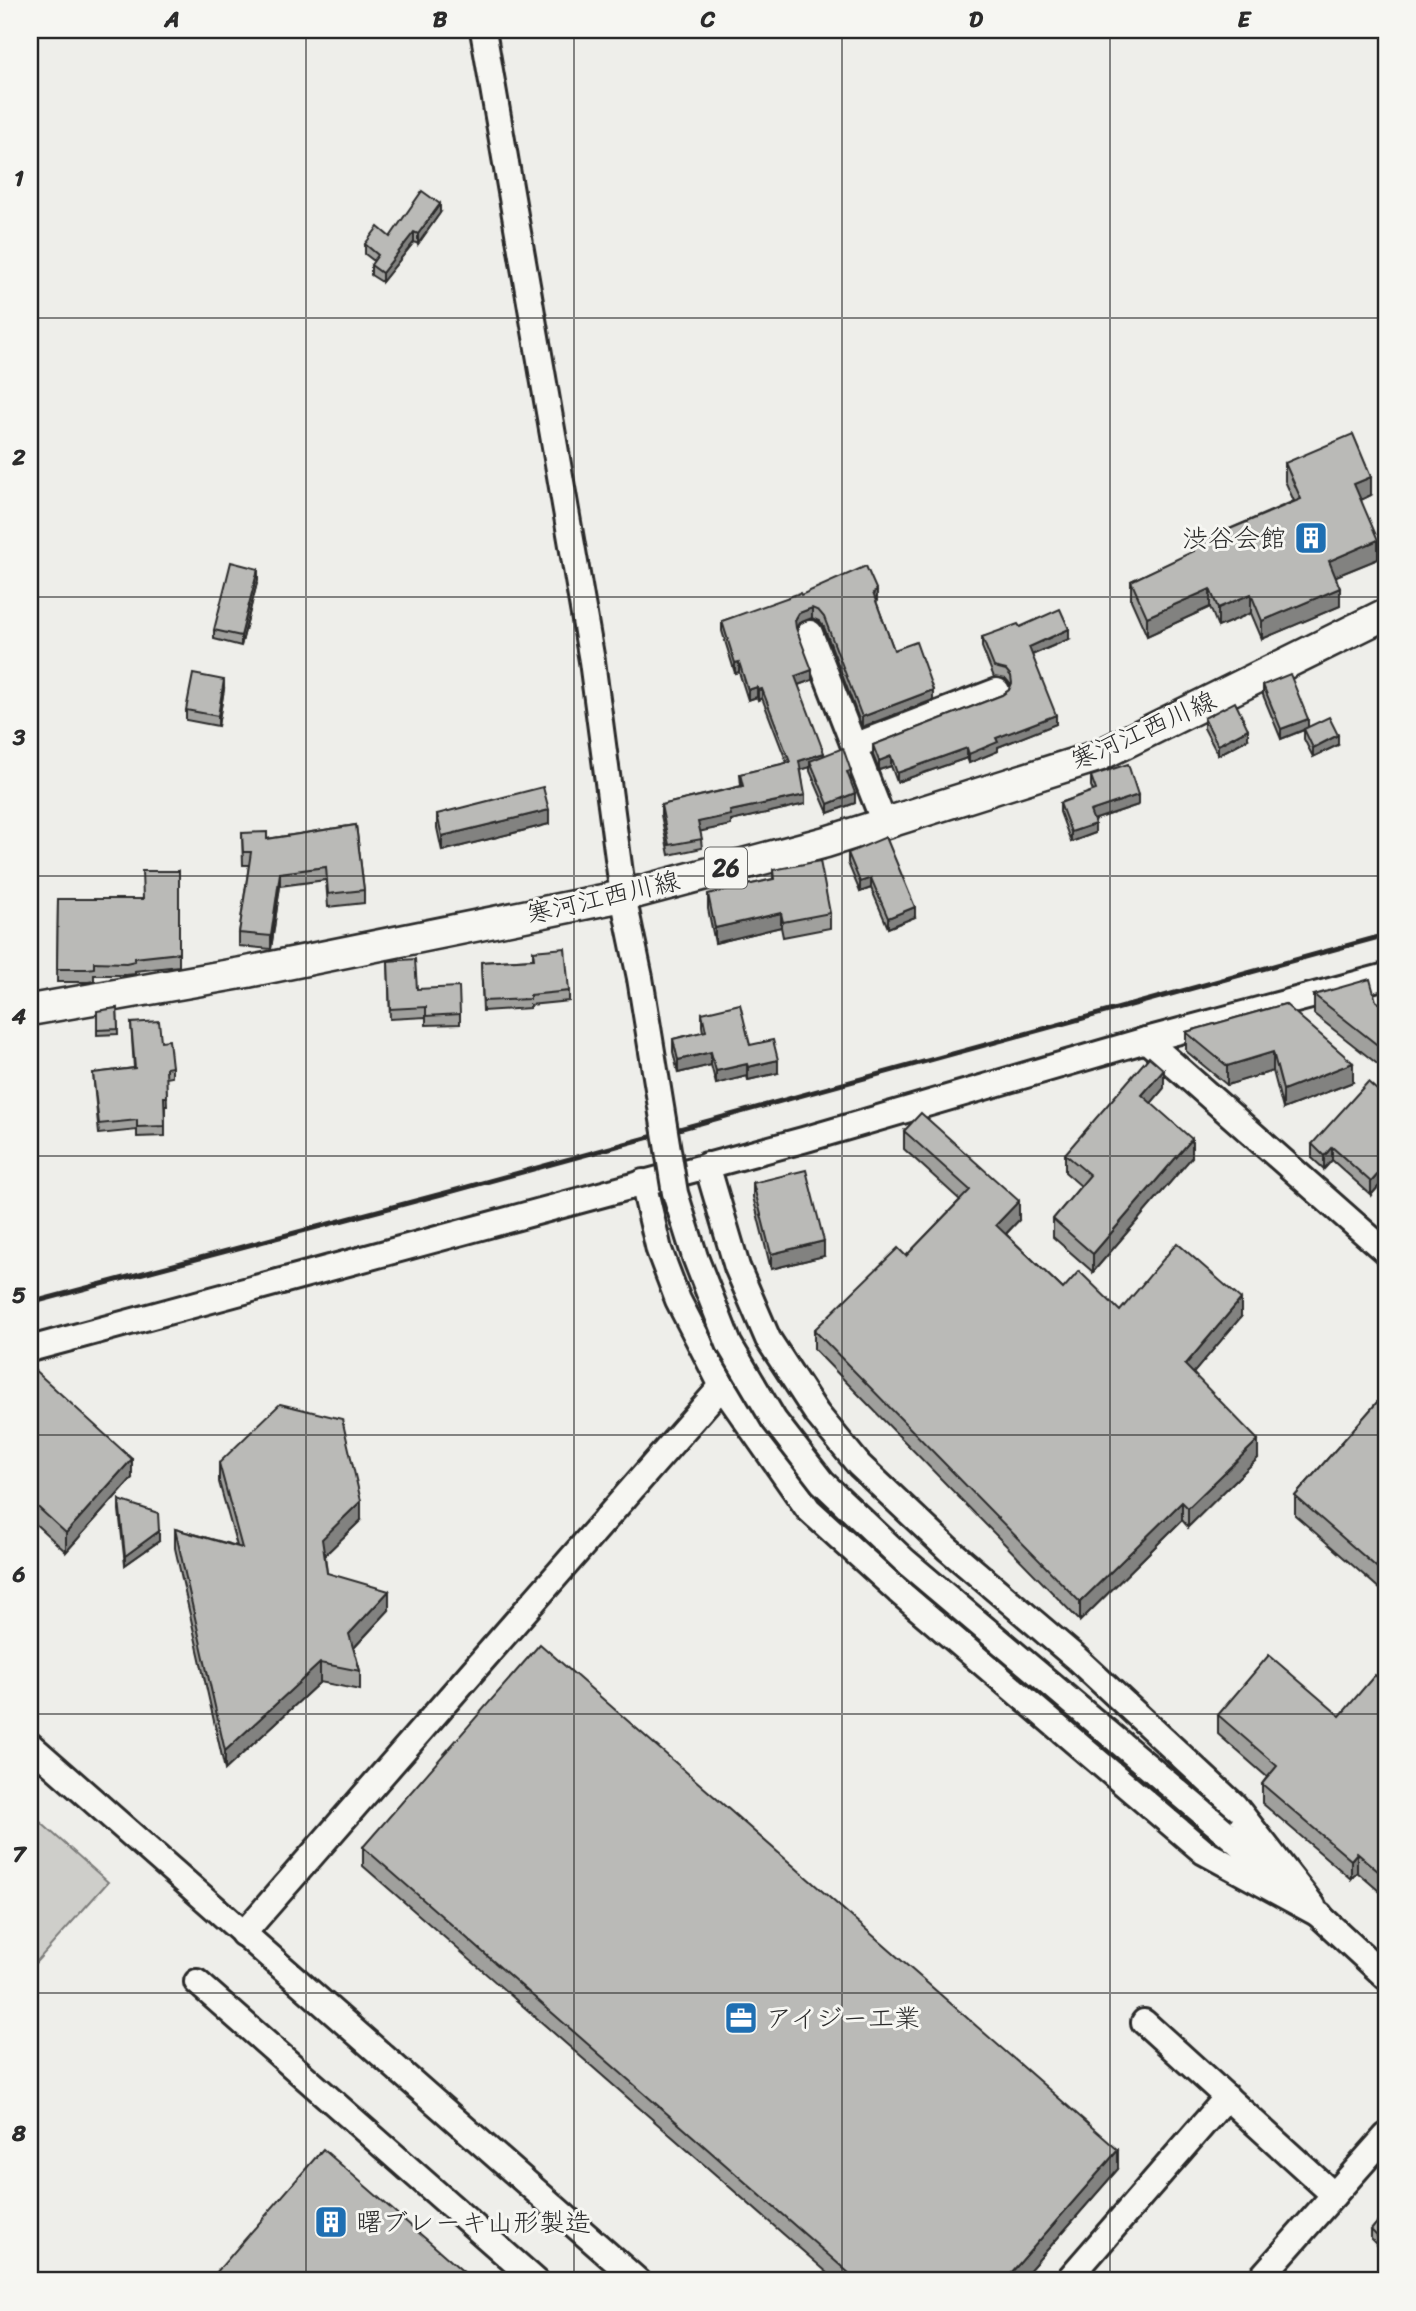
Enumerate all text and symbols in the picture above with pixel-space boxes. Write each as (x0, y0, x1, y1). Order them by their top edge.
text: A (163, 0, 180, 40)
text: B (433, 0, 448, 40)
text: C (700, 0, 716, 40)
text: D (969, 0, 984, 40)
text: E (1238, 0, 1253, 40)
text: 1 (14, 158, 24, 199)
text: 2 (11, 437, 26, 478)
place label: 渋谷会館 (1182, 515, 1286, 561)
building icon: 渋谷会館 (1292, 519, 1330, 557)
street label: 寒河江西川線 (1062, 677, 1224, 783)
text: 3 (12, 717, 26, 758)
road number: 26 (705, 848, 747, 888)
street label: 寒河江西川線 (522, 857, 684, 937)
text: 4 (11, 996, 27, 1037)
text: 5 (12, 1275, 26, 1316)
text: 6 (11, 1554, 26, 1595)
text: 7 (12, 1834, 27, 1875)
place label: アイジー工業 (766, 1995, 920, 2041)
office icon: アイジー工業 (722, 1999, 760, 2037)
text: 8 (11, 2113, 26, 2154)
place label: 曙ブレーキ山形製造 (356, 2199, 591, 2245)
building icon: 曙ブレーキ山形製造 (312, 2203, 350, 2241)

